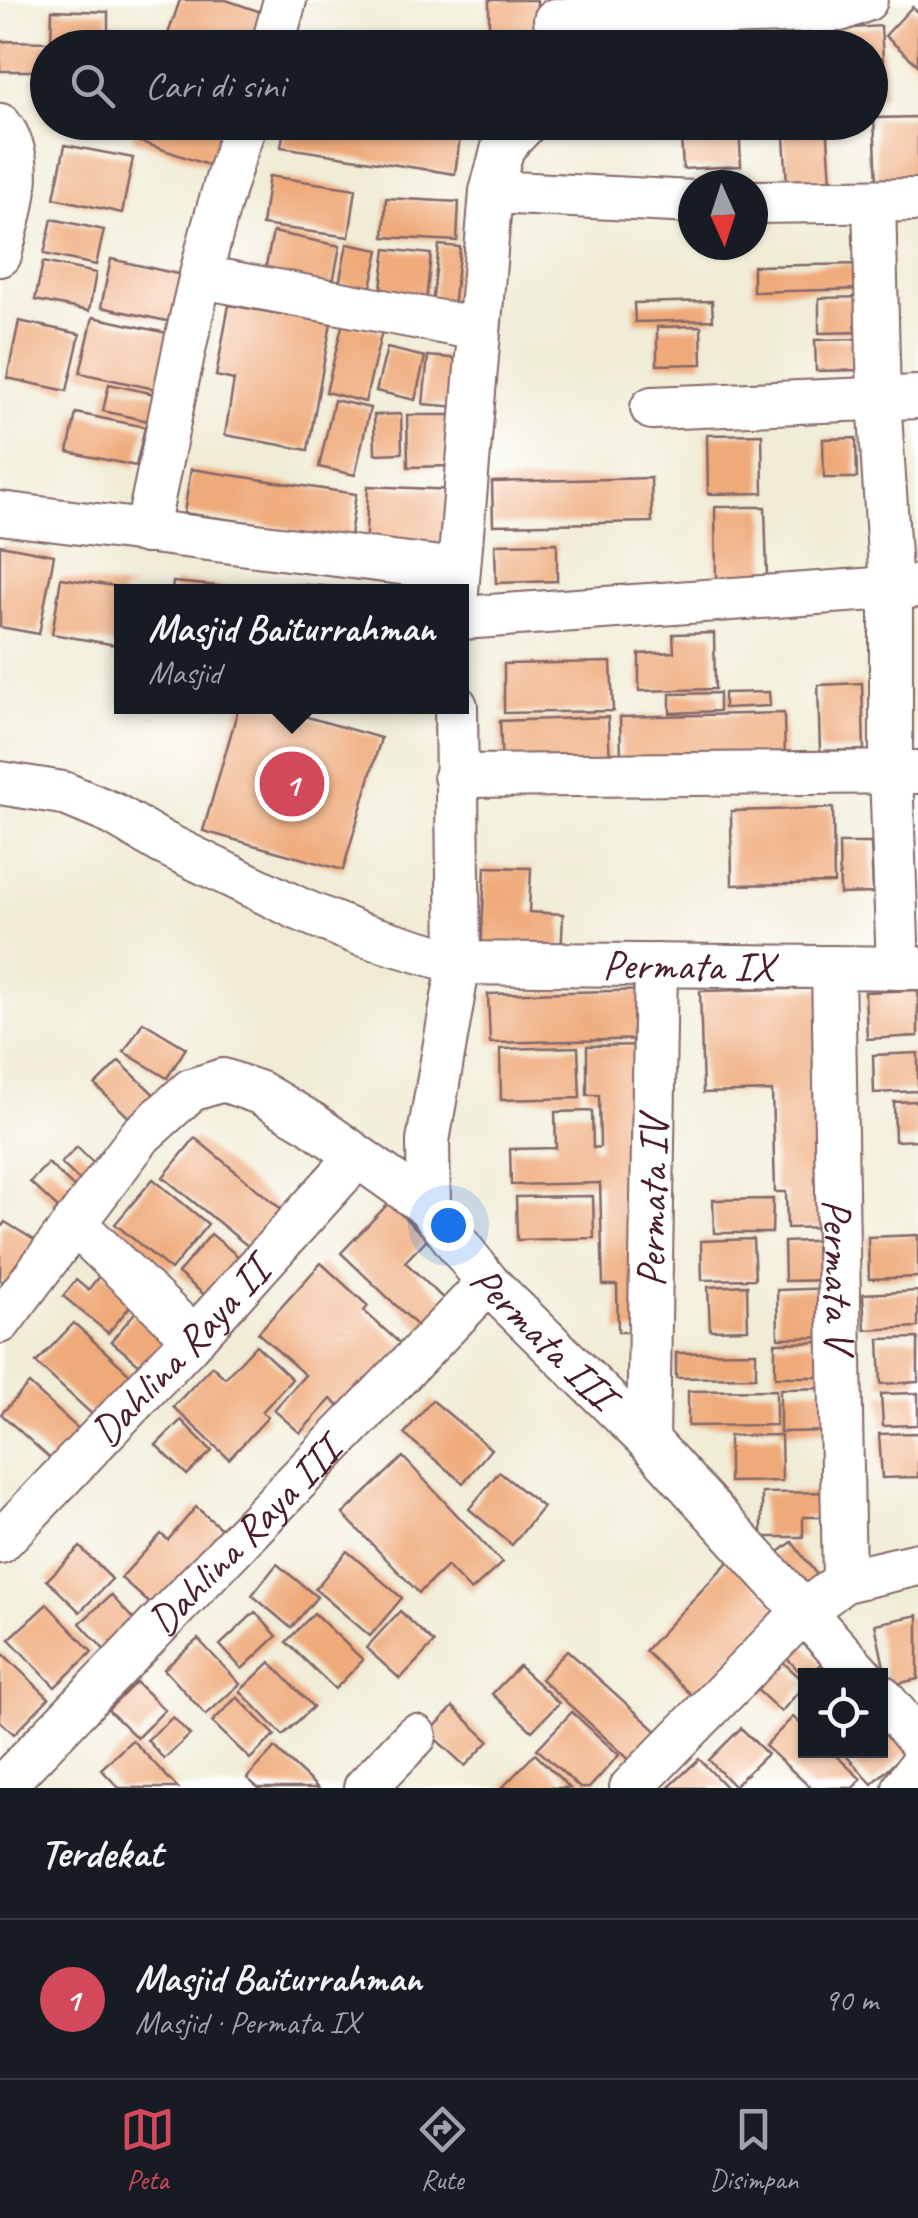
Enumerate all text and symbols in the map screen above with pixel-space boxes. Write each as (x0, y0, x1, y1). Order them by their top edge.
search box (30, 30, 888, 140)
icon: search (65, 58, 120, 113)
text: Cari di sini (145, 62, 285, 109)
north arrow (678, 170, 768, 260)
popup (114, 584, 469, 714)
text: Masjid Baiturrahman (148, 605, 435, 652)
text: Masjid (148, 652, 221, 693)
pin: 1 (260, 746, 324, 822)
street label: Permata IX (602, 938, 779, 993)
street label: Permata IV (624, 1109, 680, 1287)
street label: Permata V (811, 1199, 867, 1359)
your location (423, 1200, 474, 1251)
street label: Dahlina Raya II (79, 1240, 286, 1457)
street label: Permata III (459, 1256, 633, 1426)
street label: Dahlina Raya III (136, 1420, 357, 1646)
map controls (798, 1668, 888, 1758)
button: locate (798, 1668, 888, 1758)
text: Terdekat (40, 1827, 163, 1880)
text: Masjid Baiturrahman (135, 1955, 422, 2002)
text: 1 (65, 1979, 80, 2020)
text: 90 m (824, 1979, 878, 2020)
text: Masjid · Permata IX (135, 2002, 359, 2043)
tab: Peta (120, 2102, 175, 2197)
tab: Rute (415, 2102, 470, 2197)
tab: Disimpan (710, 2102, 798, 2197)

